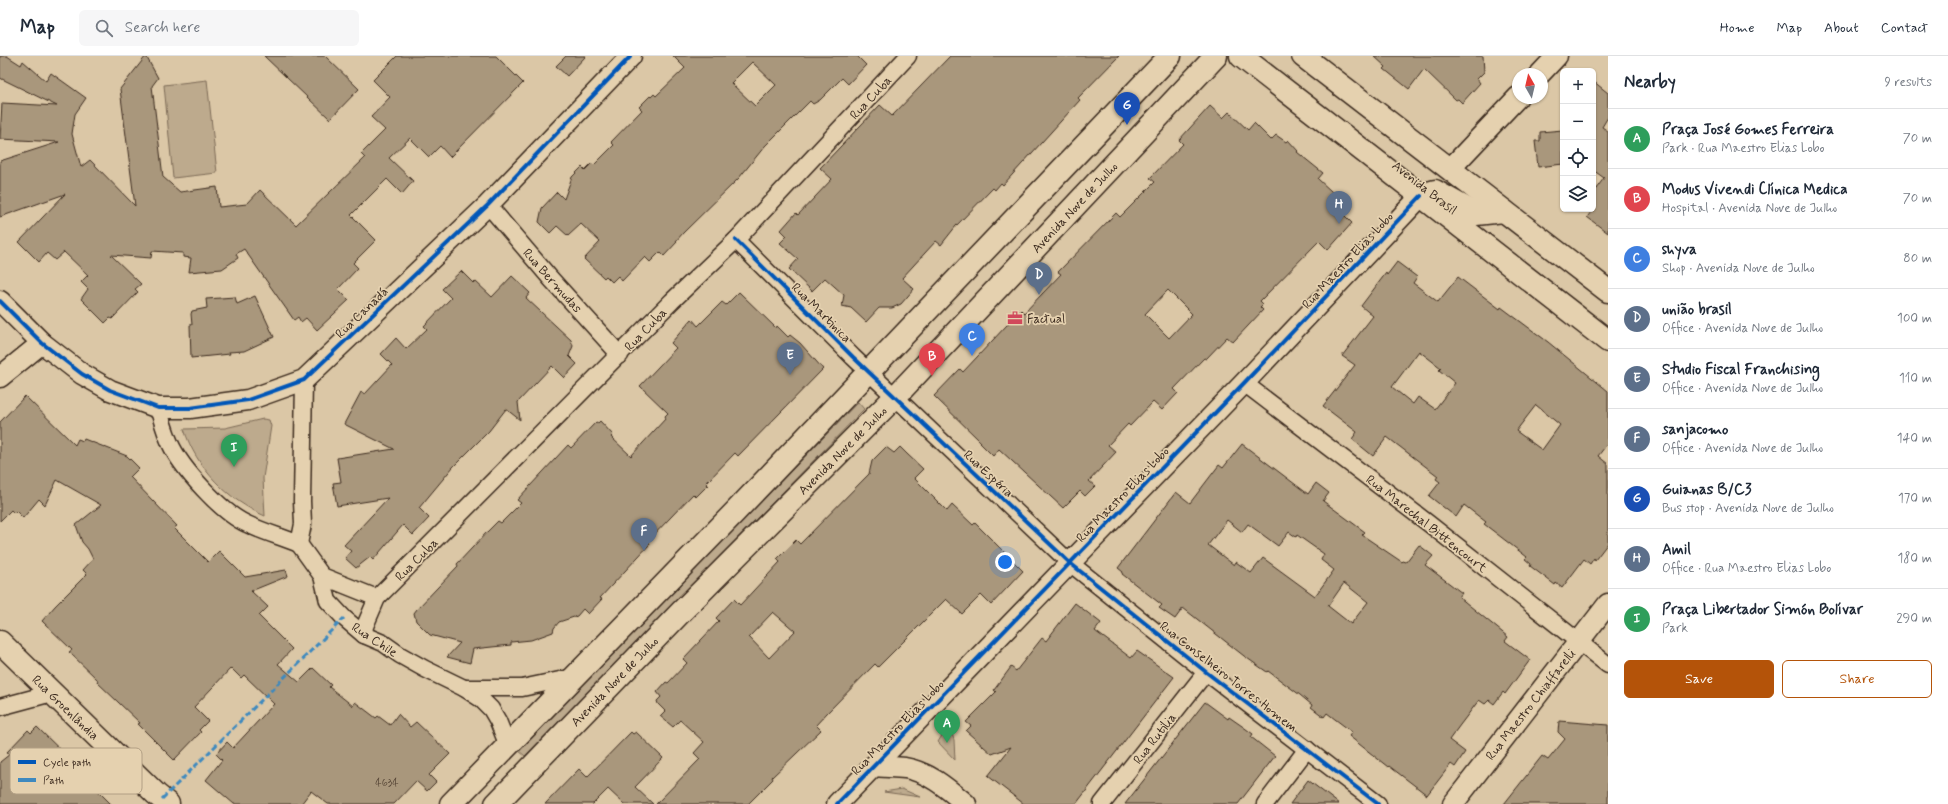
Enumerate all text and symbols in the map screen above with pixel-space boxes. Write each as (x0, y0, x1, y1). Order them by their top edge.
search box (79, 10, 359, 46)
text: Map (20, 15, 55, 40)
icon: search (93, 17, 115, 39)
text: Search here (125, 18, 200, 38)
text: Home (1720, 19, 1754, 37)
text: Map (1776, 19, 1802, 37)
text: About (1824, 19, 1859, 37)
text: Contact (1881, 19, 1928, 37)
north arrow (1512, 68, 1548, 104)
map controls (1560, 68, 1596, 212)
button: + (1560, 68, 1596, 104)
text: Nearby (1624, 71, 1676, 93)
street label: Rua Cuba (846, 72, 896, 124)
text: 9 results (1885, 74, 1932, 91)
pin: G (1114, 92, 1140, 125)
button: − (1560, 104, 1596, 140)
text: Praça José Gomes Ferreira (1662, 120, 1834, 140)
text: A (1633, 130, 1641, 147)
text: 70 m (1903, 130, 1932, 147)
button: locate (1560, 140, 1596, 176)
text: Park · Rua Maestro Elias Lobo (1662, 140, 1825, 157)
street label: Avenida Brasil (1388, 157, 1460, 219)
street label: Avenida Nove de Julho (1028, 158, 1122, 257)
button: layers (1560, 176, 1596, 212)
text: Modus Vivendi Clínica Medica (1662, 180, 1848, 200)
text: B (1633, 190, 1641, 207)
text: 70 m (1903, 190, 1932, 207)
pin: H (1326, 191, 1352, 224)
text: Hospital · Avenida Nove de Julho (1662, 200, 1837, 217)
street label: Rua Maestro Elias Lobo (1299, 209, 1398, 313)
text: shyva (1662, 240, 1697, 260)
street label: Rua Bermudas (518, 245, 585, 317)
text: C (1632, 250, 1642, 267)
text: 80 m (1903, 250, 1932, 267)
text: Shop · Avenida Nove de Julho (1662, 260, 1815, 277)
pin: D (1026, 262, 1052, 295)
street label: Rua Martinica (787, 279, 855, 347)
street label: Rua Canadá (332, 284, 392, 343)
text: união brasil (1662, 300, 1732, 320)
street label: Rua Cuba (621, 304, 671, 355)
office icon: Factual (1006, 309, 1024, 327)
text: D (1633, 310, 1641, 327)
text: 100 m (1897, 310, 1932, 327)
place label: Factual (1027, 311, 1065, 328)
text: Office · Avenida Nove de Julho (1662, 320, 1823, 337)
pin: C (959, 323, 985, 356)
pin: E (777, 342, 803, 375)
pin: B (919, 343, 945, 376)
text: Studio Fiscal Franchising (1662, 360, 1820, 380)
text: E (1633, 370, 1641, 387)
text: 110 m (1899, 370, 1932, 387)
text: Office · Avenida Nove de Julho (1662, 380, 1823, 397)
street label: Avenida Nove de Julho (795, 403, 891, 499)
text: sanjacomo (1662, 420, 1729, 440)
text: F (1634, 430, 1640, 447)
text: 140 m (1897, 430, 1932, 447)
pin: I (221, 434, 247, 467)
text: Office · Avenida Nove de Julho (1662, 440, 1823, 457)
street label: Rua Maestro Elias Lobo (1073, 444, 1173, 547)
street label: Rua Espéria (959, 447, 1017, 502)
street label: Rua Marechal Bittencourt (1362, 471, 1490, 577)
text: Guianas B/C3 (1662, 480, 1751, 500)
text: G (1633, 490, 1641, 507)
text: 170 m (1898, 490, 1932, 507)
text: Bus stop · Avenida Nove de Julho (1662, 500, 1834, 517)
pin: F (631, 518, 657, 551)
street label: Rua Cuba (392, 535, 442, 585)
text: Amil (1662, 540, 1691, 560)
text: H (1633, 550, 1641, 567)
text: 180 m (1897, 550, 1932, 567)
your location (995, 552, 1015, 572)
text: Office · Rua Maestro Elias Lobo (1662, 560, 1831, 577)
text: Praça Libertador Simón Bolívar (1662, 600, 1863, 620)
text: I (1634, 610, 1640, 627)
text: 290 m (1896, 610, 1932, 627)
street label: Rua Conselheiro Torres Homem (1156, 618, 1301, 736)
street label: Rua Chile (348, 619, 400, 661)
text: Park (1662, 620, 1688, 637)
street label: Avenida Nove de Julho (568, 633, 663, 731)
street label: Rua Maestro Chiaffarelli (1482, 646, 1580, 764)
button: Save (1624, 660, 1774, 698)
button: Share (1782, 660, 1932, 698)
street label: Rua Groenlândia (28, 672, 102, 744)
street label: Rua Maestro Elias Lobo (848, 677, 948, 780)
pin: A (934, 710, 960, 743)
street label: Rua Rutilia (1130, 710, 1181, 768)
legend (10, 748, 142, 794)
text: Cycle path (43, 756, 91, 770)
text: Path (43, 774, 64, 788)
house number: 4634 (375, 776, 399, 790)

